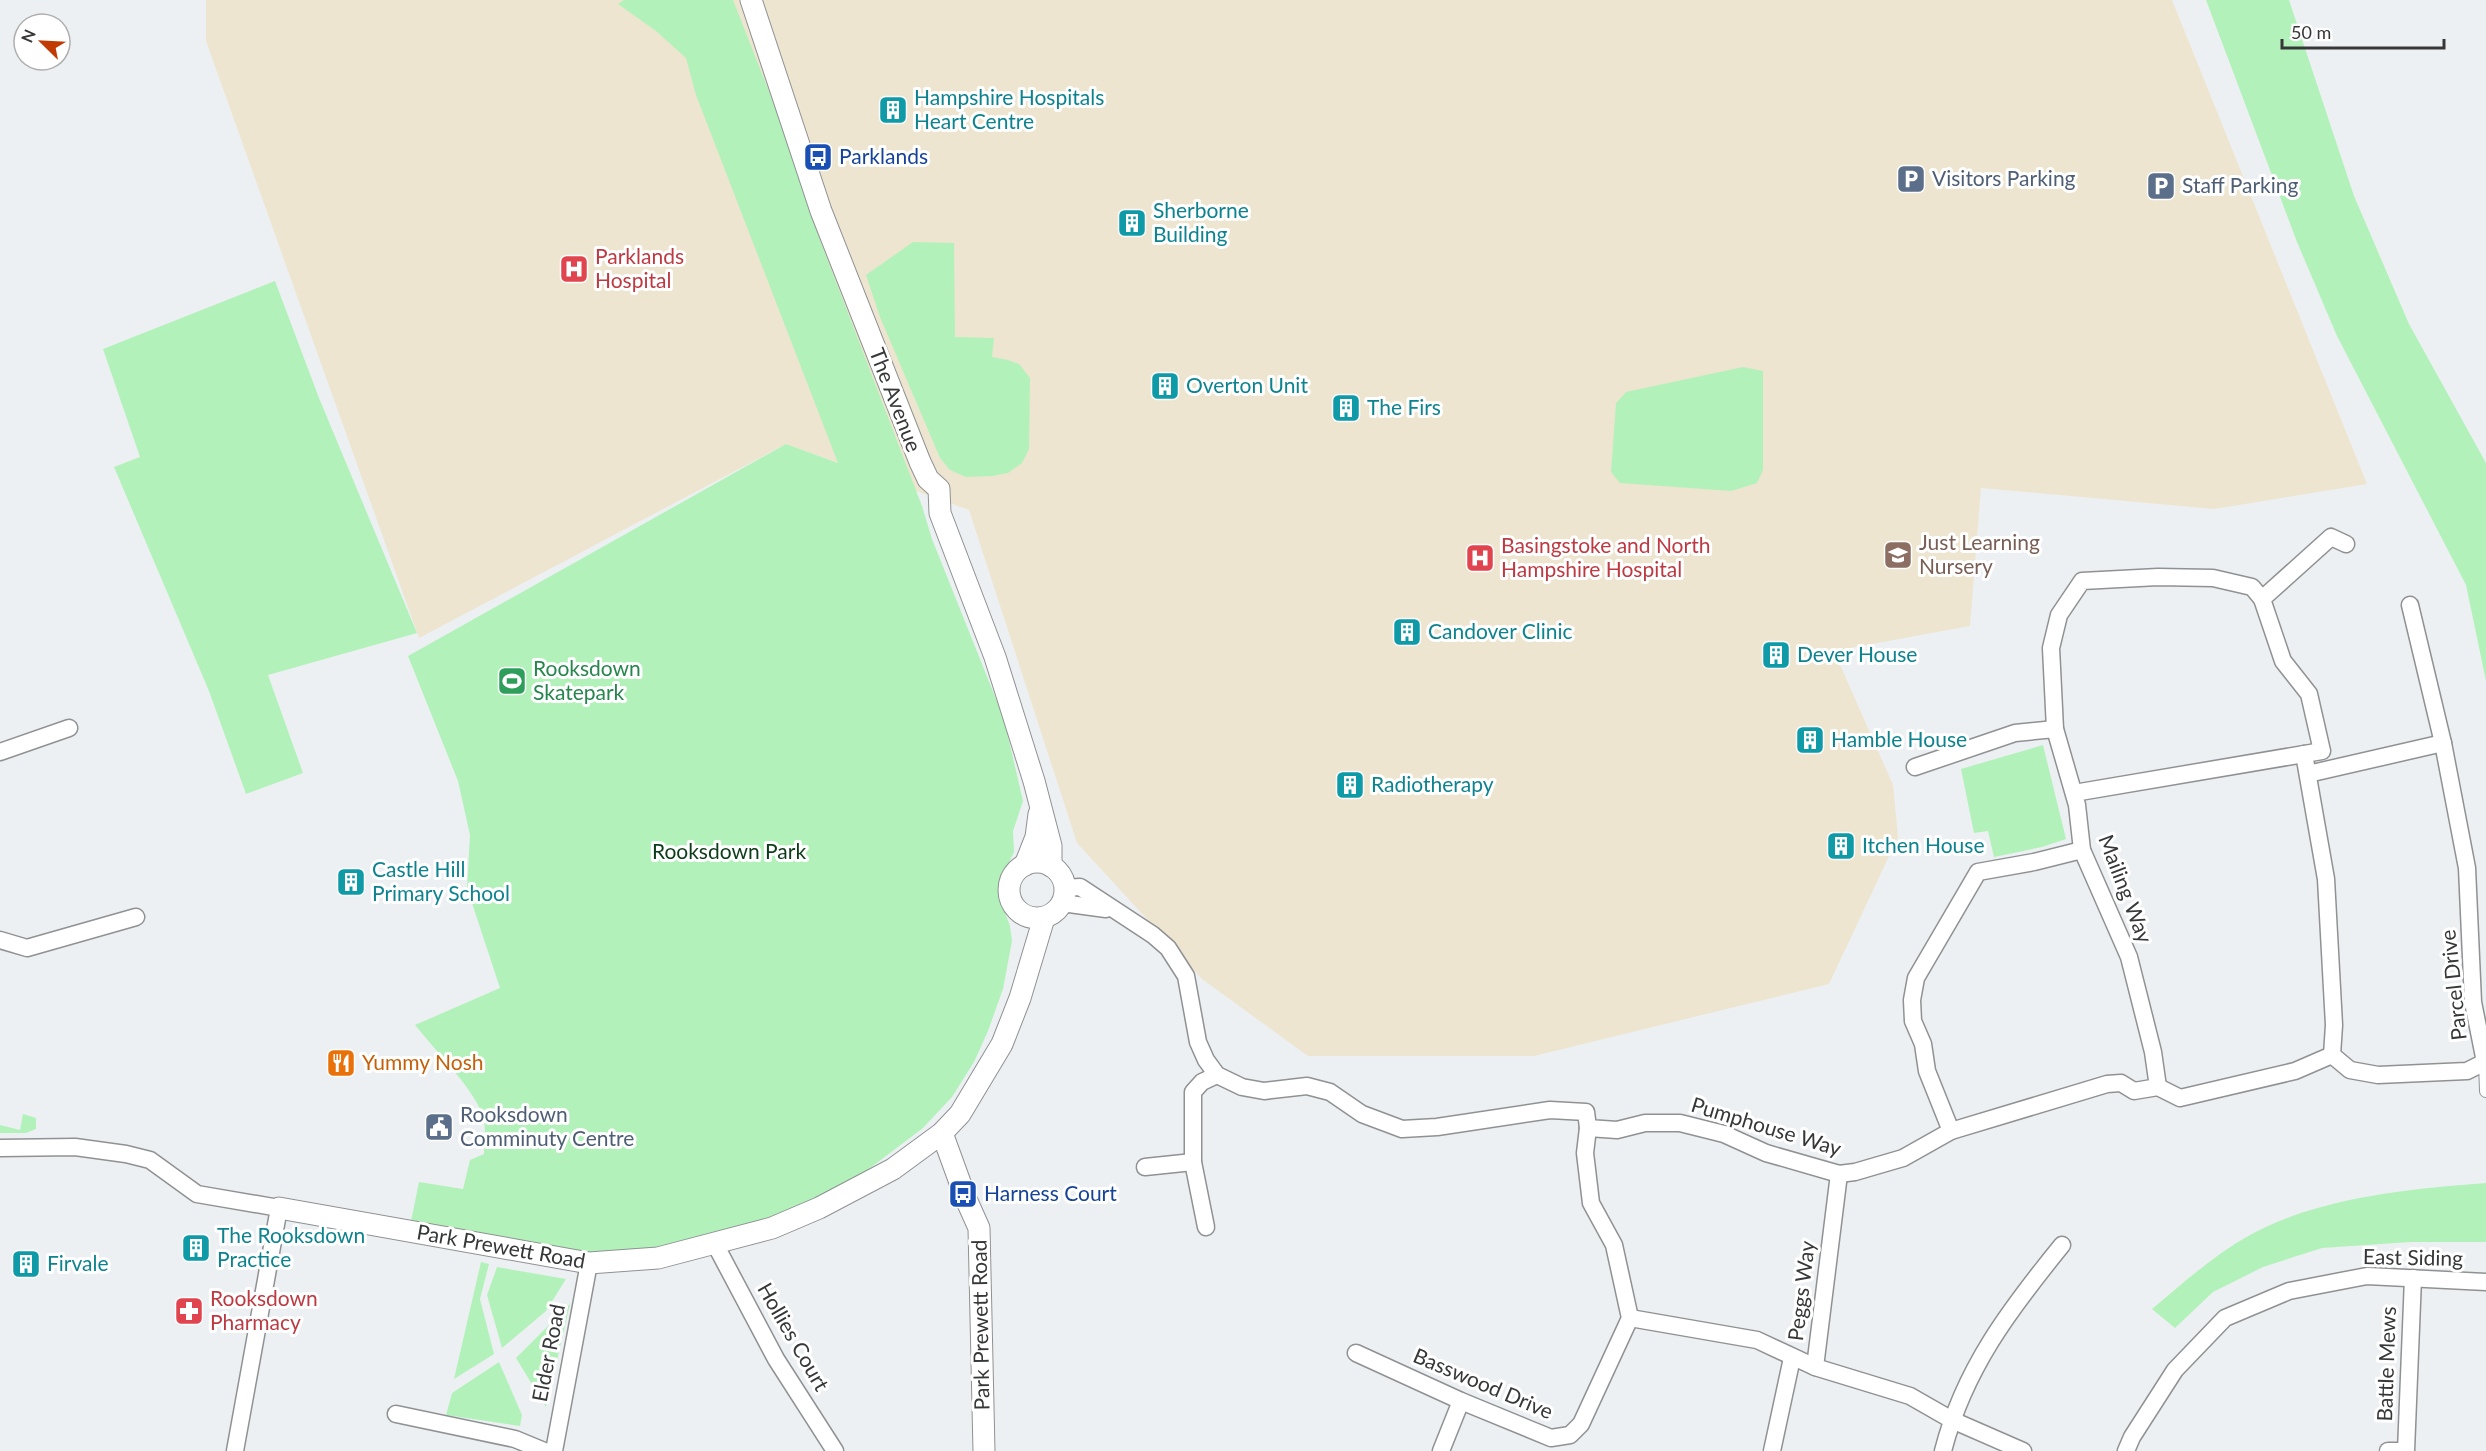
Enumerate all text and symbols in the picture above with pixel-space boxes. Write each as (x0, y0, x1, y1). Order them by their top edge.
north arrow (12, 12, 72, 72)
scale bar (2282, 12, 2444, 50)
text: 50 m (2291, 21, 2331, 43)
text: N (17, 26, 39, 45)
place label: Hampshire Hospitals Heart Centre (914, 84, 1104, 133)
building icon: Hampshire Hospitals Heart Centre (877, 94, 909, 126)
bus stop icon: Parklands (802, 141, 834, 173)
place label: Parklands (839, 143, 928, 168)
parking icon: Visitors Parking (1895, 163, 1927, 195)
place label: Visitors Parking (1932, 165, 2076, 190)
parking icon: Staff Parking (2145, 170, 2177, 202)
place label: Staff Parking (2182, 172, 2298, 197)
place label: Sherborne Building (1153, 197, 1249, 246)
building icon: Sherborne Building (1116, 207, 1148, 239)
place label: Parklands Hospital (595, 243, 684, 292)
hospital icon: Parklands Hospital (558, 253, 590, 285)
street label: The Avenue (865, 344, 928, 455)
building icon: Overton Unit (1149, 370, 1181, 402)
place label: Overton Unit (1186, 372, 1308, 397)
building icon: The Firs (1330, 392, 1362, 424)
place label: The Firs (1367, 394, 1441, 419)
place label: Just Learning Nursery (1919, 529, 2040, 578)
place label: Basingstoke and North Hampshire Hospital (1501, 532, 1710, 581)
school or university icon: Just Learning Nursery (1882, 539, 1914, 571)
hospital icon: Basingstoke and North Hampshire Hospital (1464, 542, 1496, 574)
building icon: Candover Clinic (1391, 616, 1423, 648)
place label: Candover Clinic (1428, 618, 1573, 643)
building icon: Dever House (1760, 639, 1792, 671)
place label: Dever House (1797, 641, 1917, 666)
place label: Rooksdown Skatepark (533, 655, 641, 704)
sports icon: Rooksdown Skatepark (496, 665, 528, 697)
building icon: Hamble House (1794, 724, 1826, 756)
place label: Hamble House (1831, 726, 1967, 751)
building icon: Radiotherapy (1334, 769, 1366, 801)
place label: Radiotherapy (1371, 771, 1494, 796)
building icon: Itchen House (1825, 830, 1857, 862)
street label: Mailing Way (2094, 831, 2159, 946)
place label: Itchen House (1862, 832, 1984, 857)
park label: Rooksdown Park (652, 838, 806, 863)
place label: Castle Hill Primary School (372, 856, 510, 905)
building icon: Castle Hill Primary School (335, 866, 367, 898)
street label: Parcel Drive (2434, 929, 2471, 1042)
restaurant icon: Yummy Nosh (325, 1047, 357, 1079)
place label: Yummy Nosh (362, 1049, 483, 1074)
street label: Pumphouse Way (1688, 1091, 1845, 1160)
place label: Rooksdown Comminuty Centre (460, 1101, 634, 1150)
public building icon: Rooksdown Comminuty Centre (423, 1111, 455, 1143)
bus stop icon: Harness Court (947, 1178, 979, 1210)
place label: Harness Court (984, 1180, 1117, 1205)
street label: Park Prewett Road (415, 1218, 587, 1273)
place label: The Rooksdown Practice (217, 1222, 365, 1271)
building icon: The Rooksdown Practice (180, 1232, 212, 1264)
street label: Park Prewett Road (966, 1239, 993, 1411)
street label: Peggs Way (1782, 1239, 1819, 1342)
street label: East Siding (2363, 1243, 2463, 1270)
building icon: Firvale (10, 1248, 42, 1280)
place label: Firvale (47, 1250, 109, 1275)
street label: Hollies Court (753, 1278, 836, 1395)
place label: Rooksdown Pharmacy (210, 1285, 318, 1334)
pharmacy icon: Rooksdown Pharmacy (173, 1295, 205, 1327)
street label: Elder Road (526, 1302, 569, 1404)
street label: Battle Mews (2371, 1306, 2400, 1422)
street label: Basswood Drive (1410, 1342, 1557, 1423)

